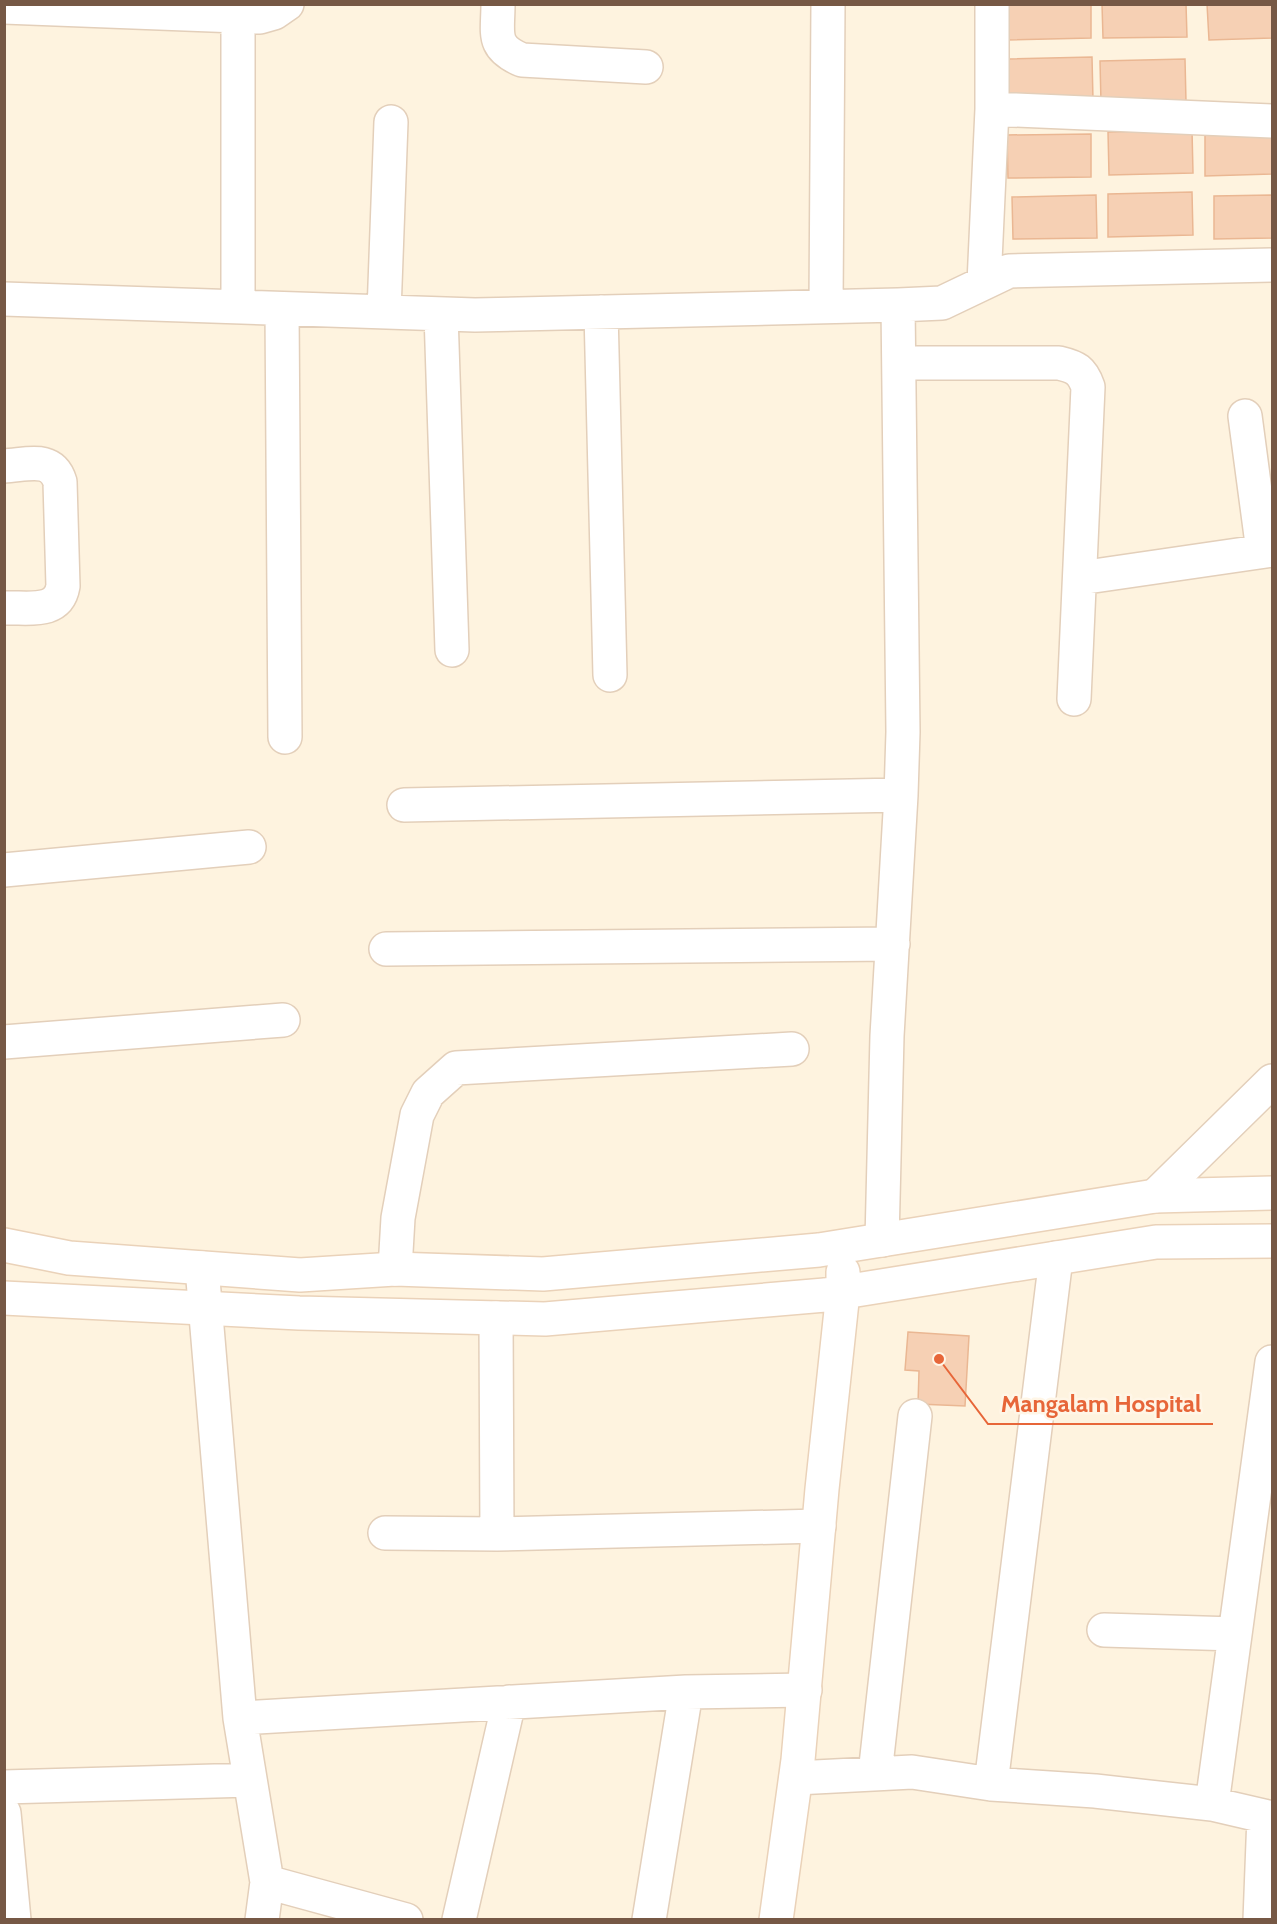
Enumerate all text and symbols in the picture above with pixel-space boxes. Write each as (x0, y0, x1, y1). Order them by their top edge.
callout: Mangalam Hospital (988, 1382, 1213, 1424)
text: Mangalam Hospital (1001, 1389, 1201, 1418)

